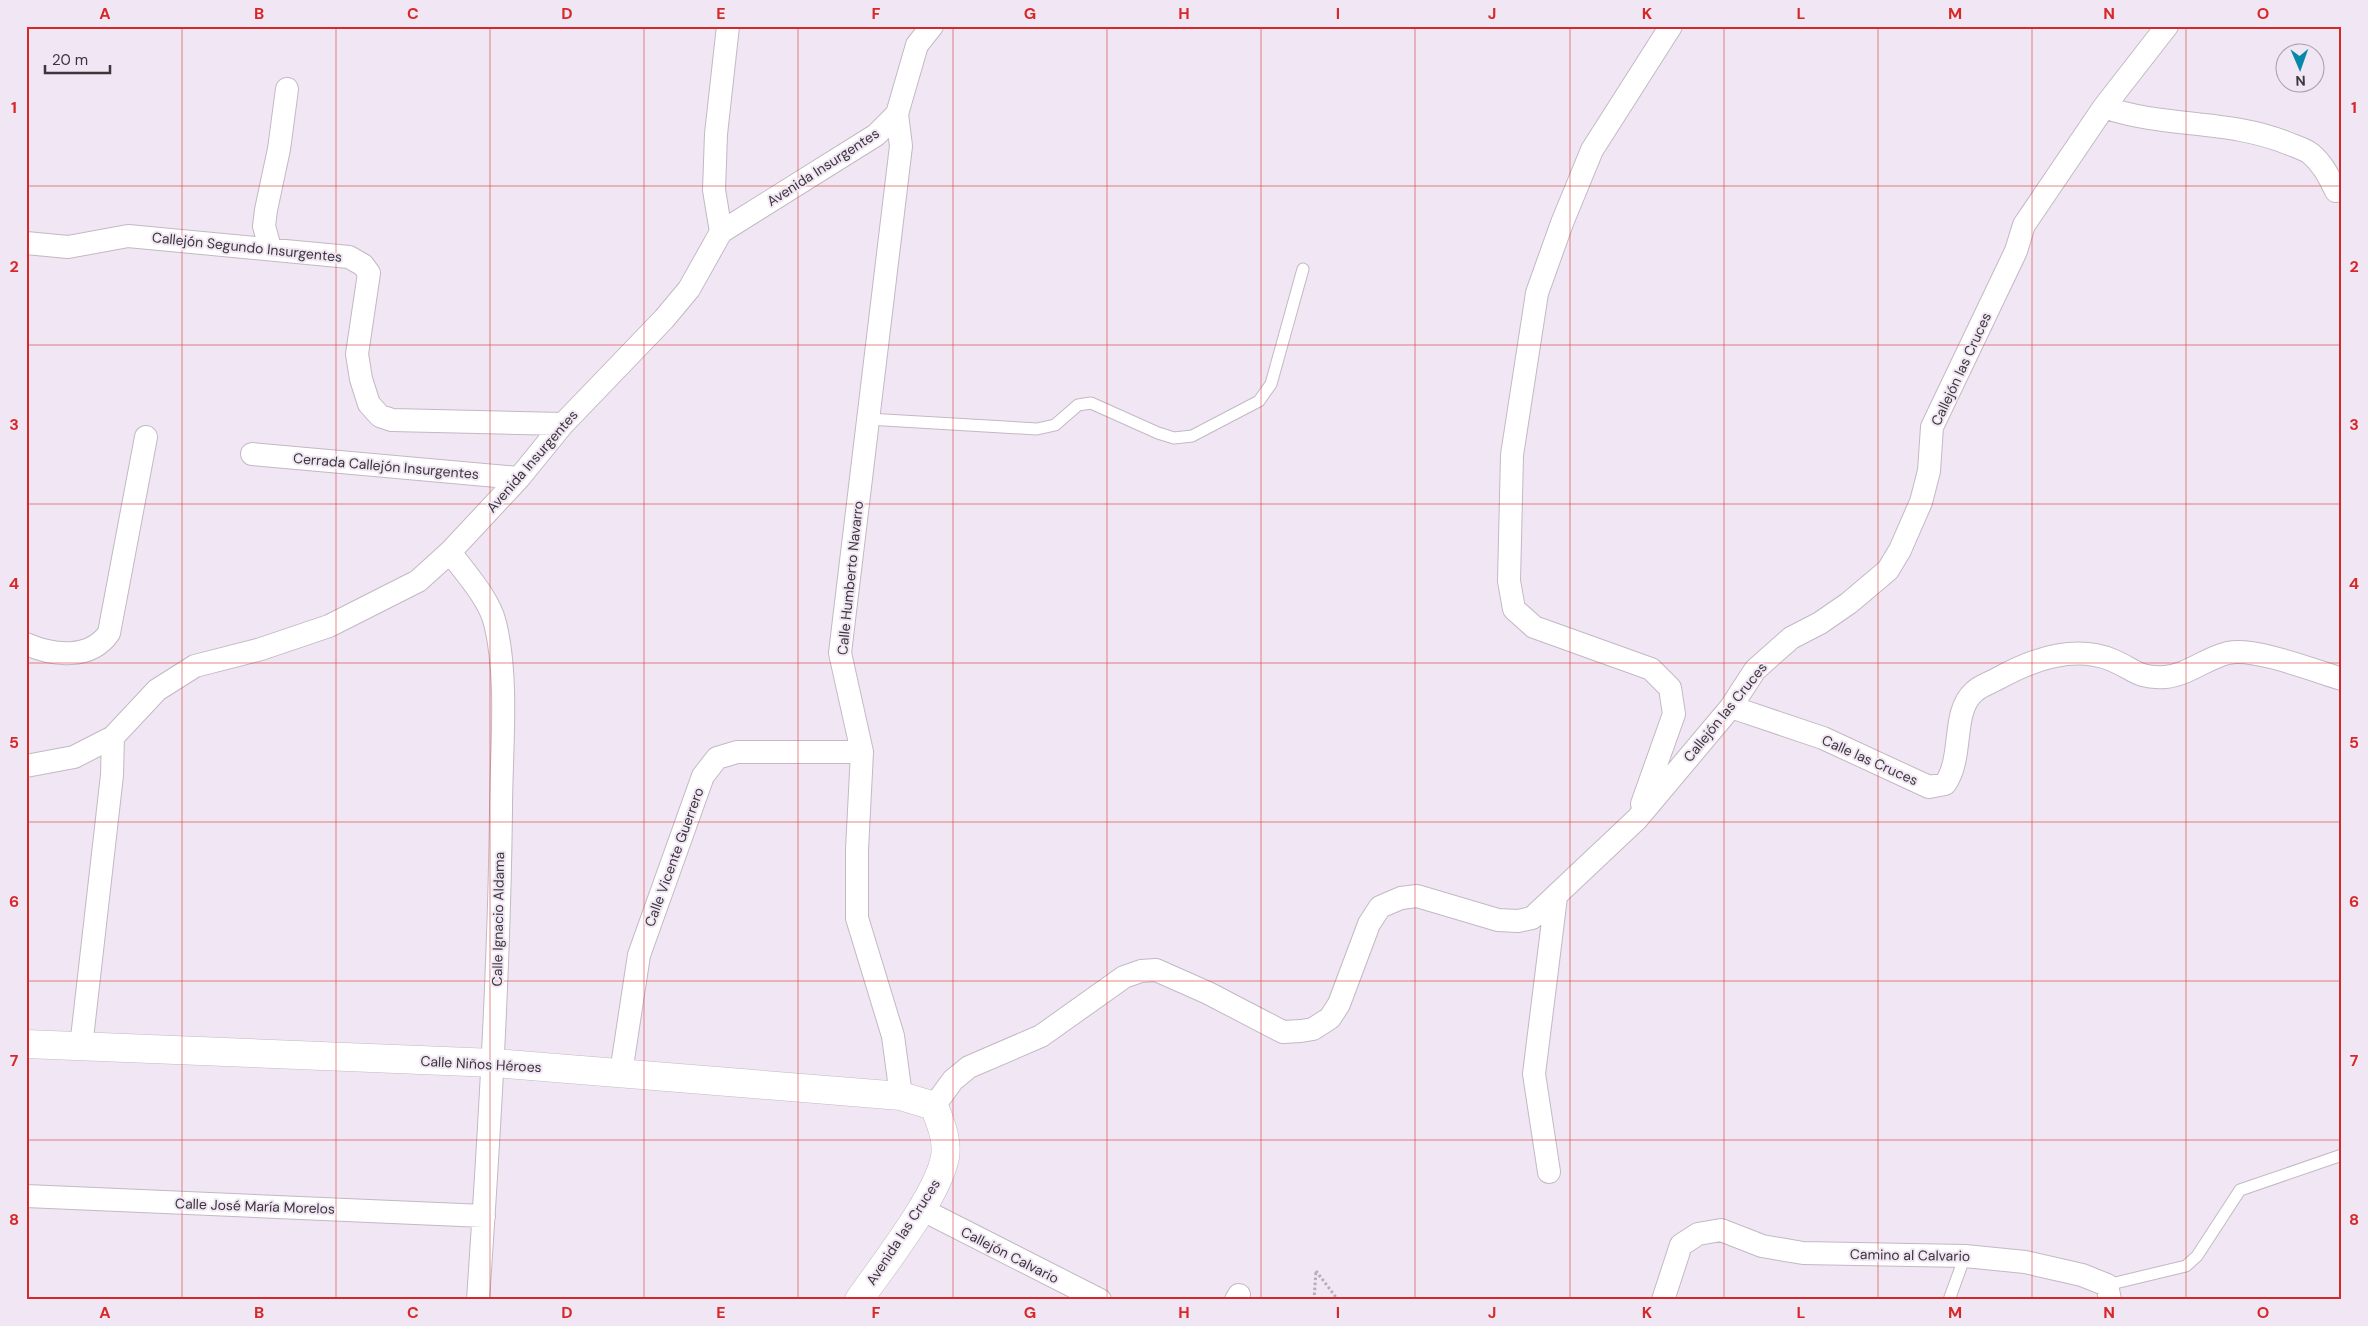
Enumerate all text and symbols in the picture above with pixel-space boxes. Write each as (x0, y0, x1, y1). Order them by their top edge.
text: A (99, 3, 111, 24)
text: B (254, 3, 264, 24)
text: C (407, 3, 419, 24)
text: D (561, 3, 573, 24)
text: E (716, 3, 726, 24)
text: F (872, 3, 881, 24)
text: G (1024, 3, 1036, 24)
text: H (1178, 3, 1190, 24)
text: I (1336, 3, 1340, 24)
text: J (1488, 3, 1496, 24)
text: K (1642, 3, 1653, 24)
text: L (1797, 3, 1806, 24)
text: M (1948, 3, 1962, 24)
text: N (2103, 3, 2115, 24)
text: O (2257, 3, 2269, 24)
scale bar (45, 42, 110, 74)
north arrow (2276, 42, 2326, 92)
text: 20 m (52, 50, 88, 70)
text: N (2295, 72, 2306, 90)
text: 1 (11, 97, 17, 118)
text: 1 (2351, 97, 2357, 118)
street label: Avenida Insurgentes (763, 124, 883, 210)
street label: Callejón Segundo Insurgentes (151, 228, 343, 266)
text: 2 (9, 256, 19, 277)
text: 2 (2349, 256, 2359, 277)
street label: Callejón las Cruces (1927, 309, 1995, 429)
street label: Avenida Insurgentes (482, 406, 582, 516)
text: 3 (9, 414, 19, 435)
text: 3 (2349, 414, 2359, 435)
street label: Cerrada Callejón Insurgentes (292, 449, 480, 483)
street label: Calle Humberto Navarro (833, 500, 867, 656)
text: 4 (9, 573, 19, 594)
text: 4 (2349, 573, 2359, 594)
street label: Callejón las Cruces (1679, 659, 1771, 765)
street label: Calle las Cruces (1819, 731, 1921, 789)
text: 5 (9, 732, 19, 753)
text: 5 (2349, 732, 2359, 753)
street label: Calle Vicente Guerrero (640, 785, 708, 929)
street label: Calle Ignacio Aldama (488, 852, 508, 986)
text: 6 (9, 891, 19, 912)
text: 6 (2349, 891, 2359, 912)
text: 7 (10, 1050, 19, 1071)
text: 7 (2350, 1050, 2359, 1071)
street label: Calle Niños Héroes (420, 1052, 542, 1076)
street label: Avenida las Cruces (862, 1176, 944, 1288)
street label: Calle José María Morelos (175, 1194, 335, 1218)
text: 8 (9, 1209, 19, 1230)
text: 8 (2349, 1209, 2359, 1230)
street label: Callejón Calvario (958, 1223, 1062, 1287)
street label: Camino al Calvario (1850, 1245, 1970, 1265)
text: A (99, 1302, 111, 1323)
text: B (254, 1302, 264, 1323)
text: C (407, 1302, 419, 1323)
text: D (561, 1302, 573, 1323)
text: E (716, 1302, 726, 1323)
text: F (872, 1302, 881, 1323)
text: G (1024, 1302, 1036, 1323)
text: H (1178, 1302, 1190, 1323)
text: I (1336, 1302, 1340, 1323)
text: J (1488, 1302, 1496, 1323)
text: K (1642, 1302, 1653, 1323)
text: L (1797, 1302, 1806, 1323)
text: M (1948, 1302, 1962, 1323)
text: N (2103, 1302, 2115, 1323)
text: O (2257, 1302, 2269, 1323)

